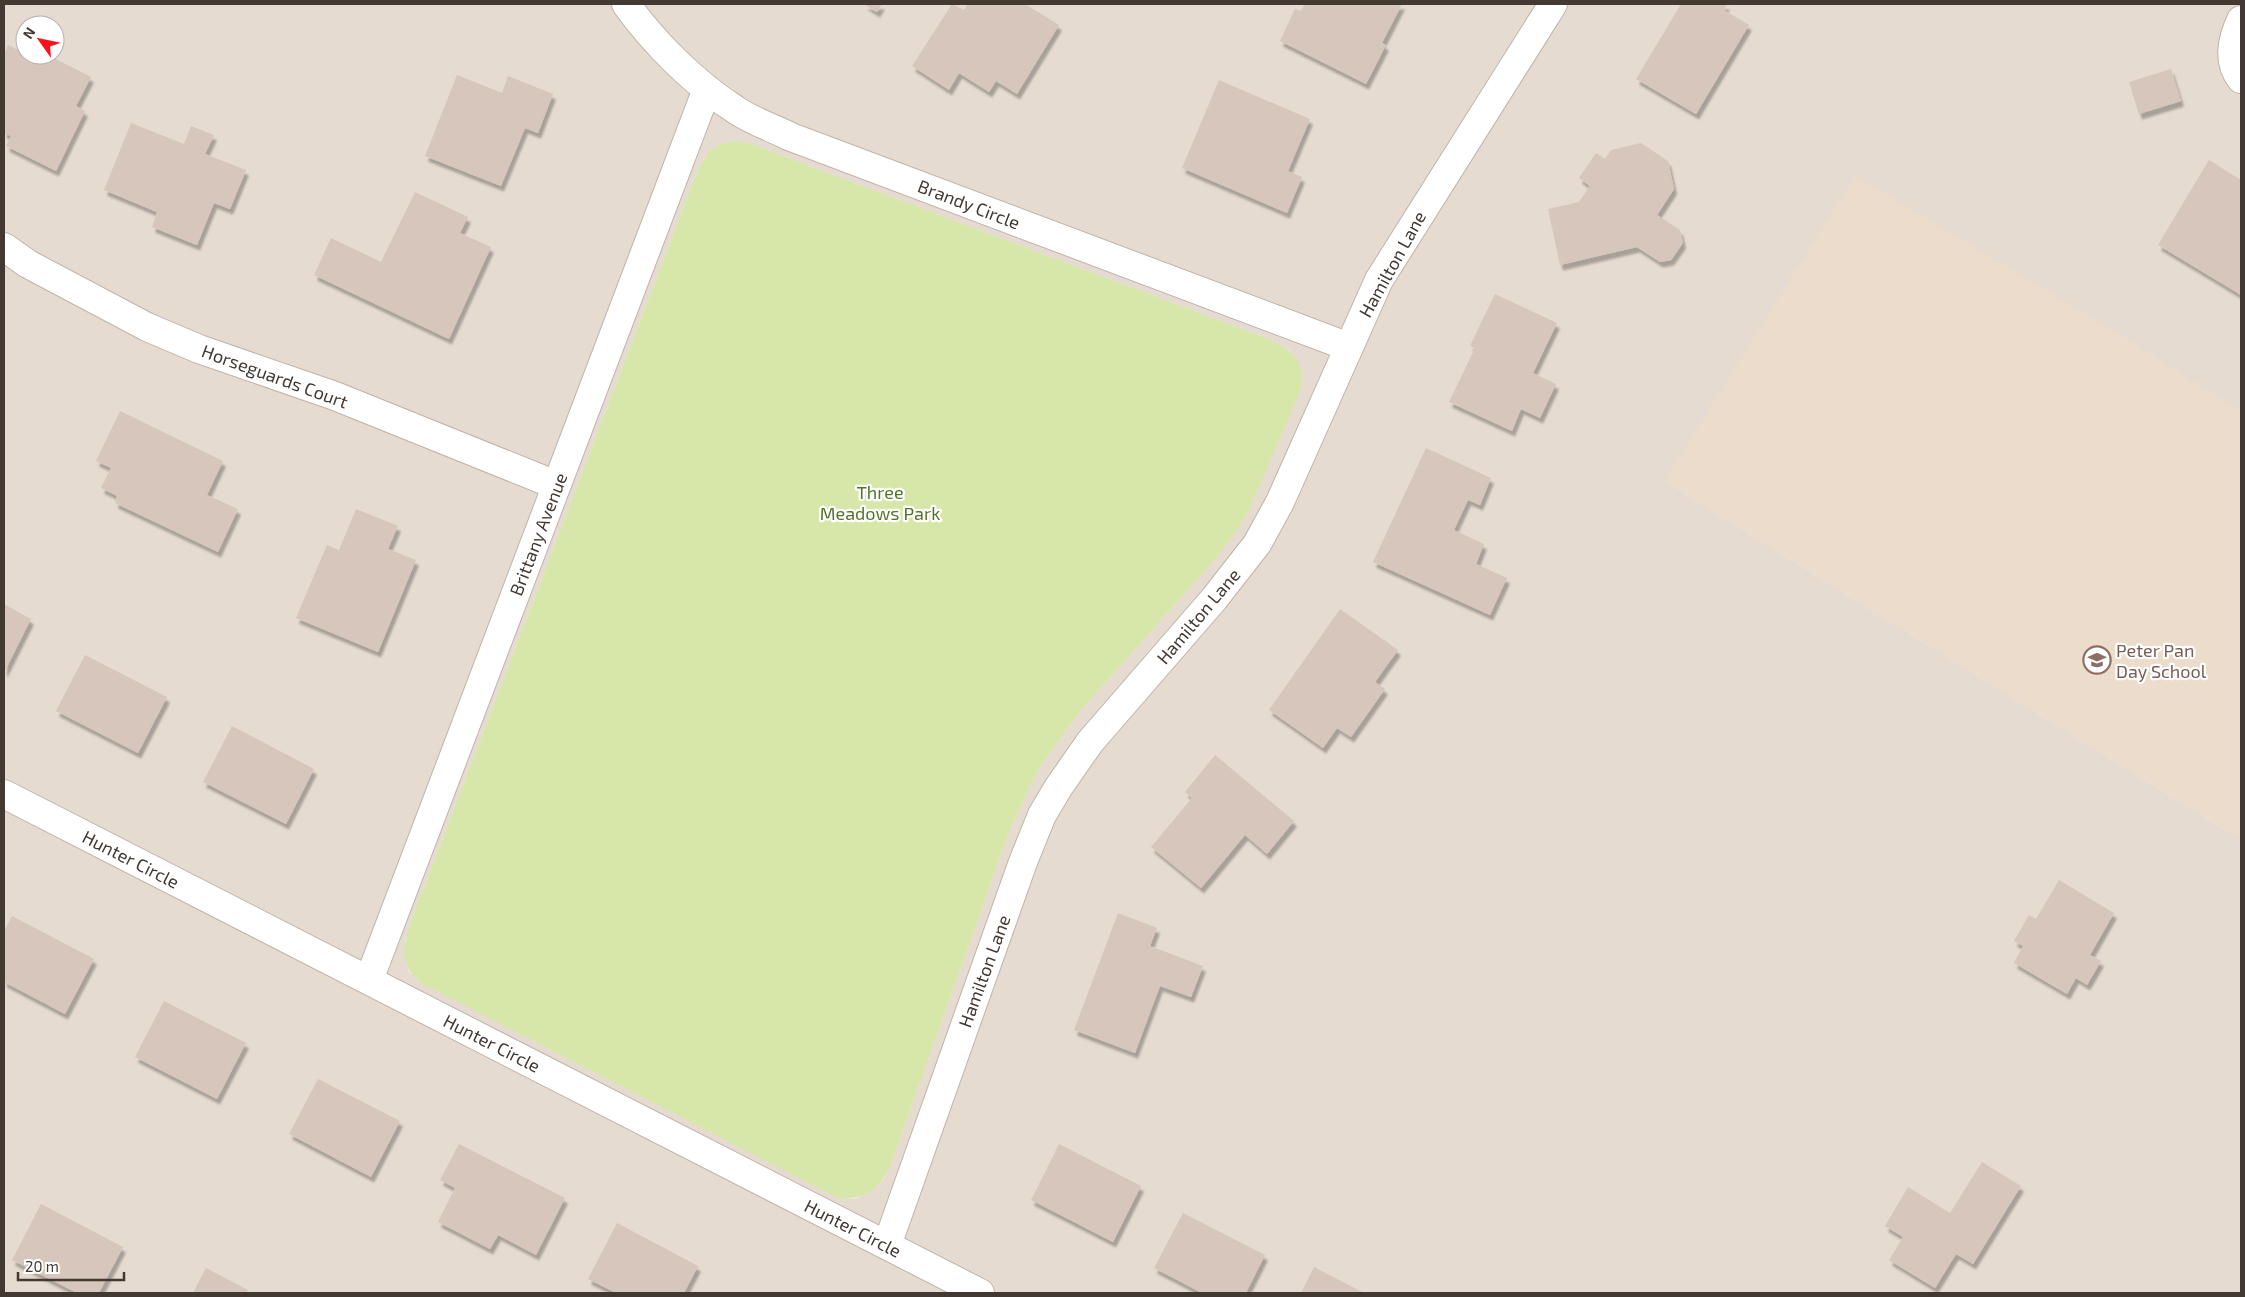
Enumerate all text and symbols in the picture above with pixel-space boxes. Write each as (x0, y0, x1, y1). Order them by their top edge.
north arrow (15, 15, 65, 65)
text: N (19, 24, 39, 42)
street label: Brandy Circle (915, 174, 1023, 234)
street label: Hamilton Lane (1354, 207, 1430, 321)
street label: Horseguards Court (199, 339, 351, 413)
street label: Brittany Avenue (504, 469, 572, 599)
park label: Three Meadows Park (820, 481, 940, 524)
street label: Hamilton Lane (1152, 564, 1244, 668)
place label: Peter Pan Day School (2116, 639, 2207, 682)
school or university icon: Peter Pan Day School (2082, 645, 2112, 675)
street label: Hunter Circle (79, 825, 183, 893)
street label: Hamilton Lane (953, 912, 1015, 1030)
street label: Hunter Circle (440, 1009, 544, 1077)
street label: Hunter Circle (801, 1194, 905, 1262)
scale bar (18, 1250, 124, 1282)
text: 20 m (25, 1257, 59, 1275)

